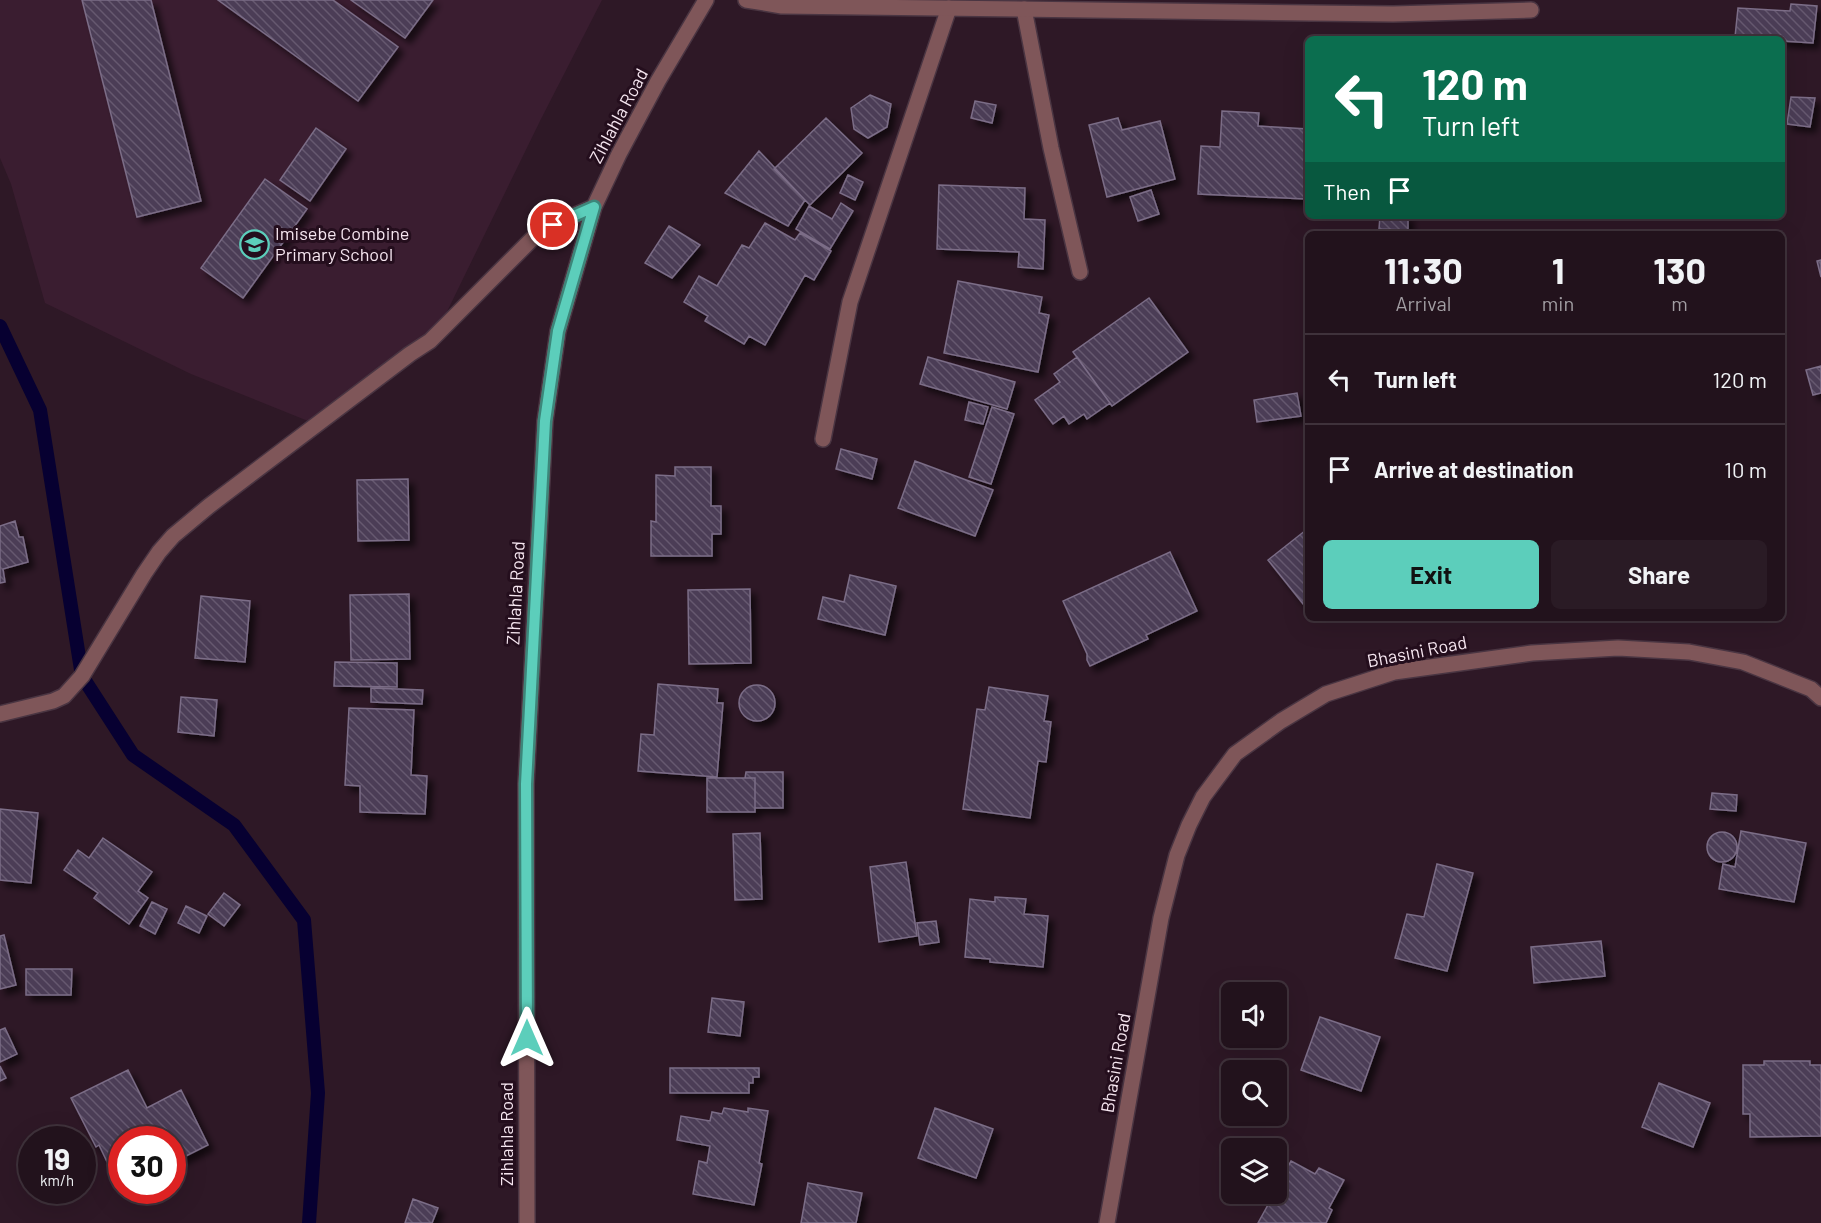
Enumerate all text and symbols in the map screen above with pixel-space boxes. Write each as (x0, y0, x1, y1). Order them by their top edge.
text: 120 m (1422, 58, 1528, 108)
icon: left (1323, 60, 1401, 138)
street label: Zihlahla Road (584, 64, 652, 167)
text: Turn left (1422, 109, 1520, 141)
icon: arrive (1383, 174, 1416, 207)
text: Then (1323, 178, 1371, 204)
pin (527, 199, 578, 250)
icon: arrive (536, 208, 569, 241)
place label: Imisebe Combine Primary School (275, 222, 409, 265)
school or university icon: Imisebe Combine Primary School (238, 228, 270, 260)
text: 11:30 (1384, 248, 1463, 291)
text: 1 (1552, 248, 1564, 291)
text: 130 (1653, 248, 1706, 291)
text: Arrival (1395, 291, 1451, 315)
text: min (1542, 291, 1574, 315)
text: m (1671, 291, 1688, 315)
icon: left (1323, 363, 1356, 396)
text: Turn left (1374, 366, 1457, 392)
text: 120 m (1712, 366, 1767, 392)
icon: arrive (1323, 453, 1356, 486)
text: Arrive at destination (1374, 456, 1573, 482)
text: 10 m (1724, 456, 1767, 482)
street label: Zihlahla Road (501, 540, 529, 645)
button: Exit (1323, 540, 1539, 609)
button: Share (1551, 540, 1767, 609)
street label: Bhasini Road (1365, 631, 1469, 671)
map controls (1221, 982, 1287, 1204)
button: sound (1221, 982, 1287, 1048)
position arrow (495, 1006, 559, 1070)
street label: Bhasini Road (1095, 1011, 1135, 1115)
button: search (1221, 1060, 1287, 1126)
street label: Zihlahla Road (495, 1082, 517, 1186)
speed limit sign: 30 (108, 1126, 186, 1204)
button: layers (1221, 1138, 1287, 1204)
text: 19 (44, 1140, 70, 1176)
text: km/h (40, 1171, 74, 1189)

